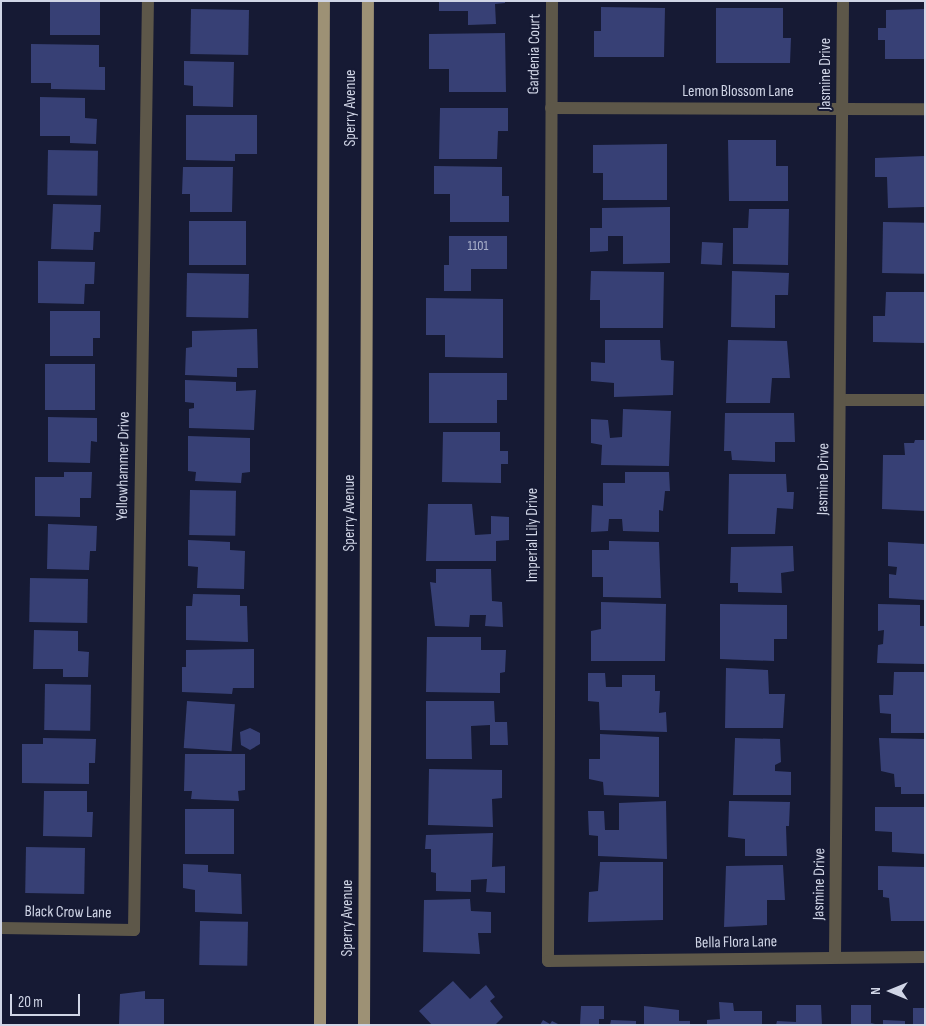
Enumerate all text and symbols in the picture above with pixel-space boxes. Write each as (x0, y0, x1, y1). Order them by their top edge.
street label: Gardenia Court (525, 14, 545, 94)
street label: Jasmine Drive (816, 38, 836, 110)
street label: Sperry Avenue (341, 69, 361, 147)
street label: Lemon Blossom Lane (682, 82, 794, 102)
house number: 1101 (468, 238, 488, 254)
street label: Yellowhammer Drive (113, 411, 135, 521)
street label: Jasmine Drive (814, 443, 834, 515)
street label: Sperry Avenue (340, 474, 360, 552)
street label: Imperial Lily Drive (523, 488, 543, 582)
street label: Jasmine Drive (810, 848, 830, 920)
street label: Sperry Avenue (338, 879, 358, 957)
street label: Black Crow Lane (24, 903, 112, 923)
street label: Bella Flora Lane (695, 933, 777, 953)
north arrow (866, 966, 916, 1016)
scale bar (12, 984, 82, 1016)
text: N (867, 987, 884, 995)
text: 20 m (18, 993, 43, 1012)

